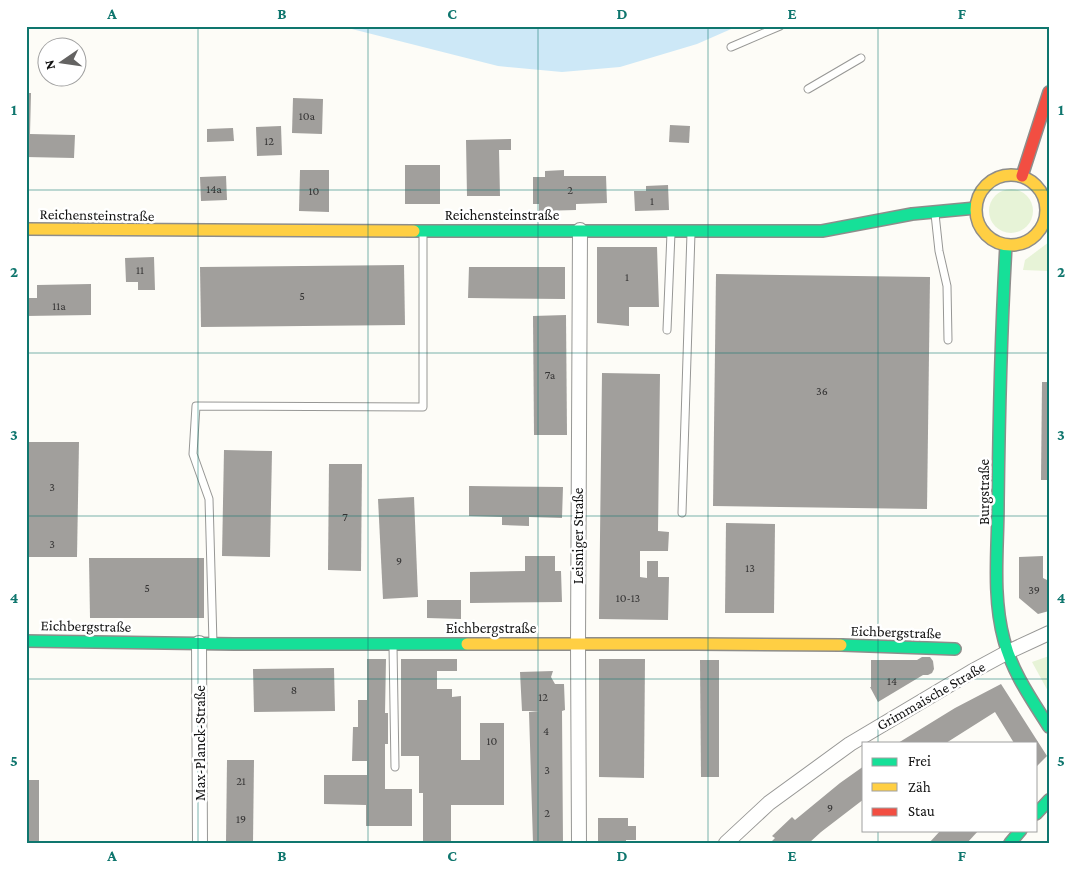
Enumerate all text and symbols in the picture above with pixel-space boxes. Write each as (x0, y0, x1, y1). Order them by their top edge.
text: A (106, 5, 117, 22)
text: B (277, 5, 287, 22)
text: C (447, 5, 457, 22)
text: D (616, 5, 628, 22)
text: E (787, 5, 797, 22)
text: F (958, 5, 967, 22)
north arrow (38, 38, 88, 88)
text: N (40, 58, 58, 71)
text: 1 (11, 101, 17, 118)
text: 1 (1058, 101, 1064, 118)
house number: 10a (299, 109, 316, 123)
house number: 12 (264, 134, 274, 148)
house number: 14a (206, 182, 222, 196)
house number: 2 (567, 183, 573, 197)
house number: 10 (309, 184, 320, 198)
house number: 1 (650, 194, 654, 208)
street label: Reichensteinstraße (40, 206, 155, 224)
street label: Reichensteinstraße (445, 207, 560, 223)
text: 2 (10, 263, 18, 280)
house number: 11 (136, 263, 144, 277)
text: 2 (1057, 263, 1065, 280)
house number: 1 (625, 270, 629, 284)
house number: 5 (299, 289, 305, 303)
house number: 11a (52, 299, 66, 313)
house number: 7a (545, 368, 556, 382)
house number: 36 (816, 384, 828, 398)
text: 3 (10, 426, 18, 443)
text: 3 (1057, 426, 1065, 443)
street label: Burgstraße (976, 459, 993, 525)
house number: 3 (49, 480, 55, 494)
street label: Leisniger Straße (570, 487, 587, 584)
house number: 7 (342, 510, 348, 524)
house number: 3 (49, 537, 55, 551)
house number: 9 (396, 554, 402, 568)
house number: 13 (745, 561, 755, 575)
house number: 5 (144, 581, 150, 595)
house number: 39 (1028, 583, 1040, 597)
text: 4 (10, 589, 19, 606)
text: 4 (1057, 589, 1066, 606)
house number: 10-13 (616, 591, 641, 605)
street label: Eichbergstraße (41, 617, 132, 636)
street label: Eichbergstraße (446, 620, 537, 637)
street label: Eichbergstraße (850, 622, 942, 643)
street label: Grimmaische Straße (874, 658, 988, 733)
house number: 14 (887, 674, 897, 688)
house number: 8 (291, 683, 297, 697)
street label: Max-Planck-Straße (192, 685, 208, 801)
house number: 12 (538, 690, 548, 704)
house number: 4 (543, 724, 549, 738)
house number: 10 (487, 734, 498, 748)
legend (862, 742, 1038, 832)
text: 5 (10, 752, 18, 769)
text: 5 (1057, 752, 1065, 769)
text: Frei (908, 753, 931, 769)
house number: 3 (544, 763, 550, 777)
house number: 21 (236, 774, 246, 788)
text: Zäh (908, 779, 931, 795)
house number: 9 (827, 801, 833, 815)
text: Stau (908, 803, 935, 819)
house number: 2 (544, 806, 550, 820)
house number: 19 (236, 812, 246, 826)
text: A (106, 847, 117, 864)
text: B (277, 847, 287, 864)
text: C (447, 847, 457, 864)
text: D (616, 847, 628, 864)
text: E (787, 847, 797, 864)
text: F (958, 847, 967, 864)

